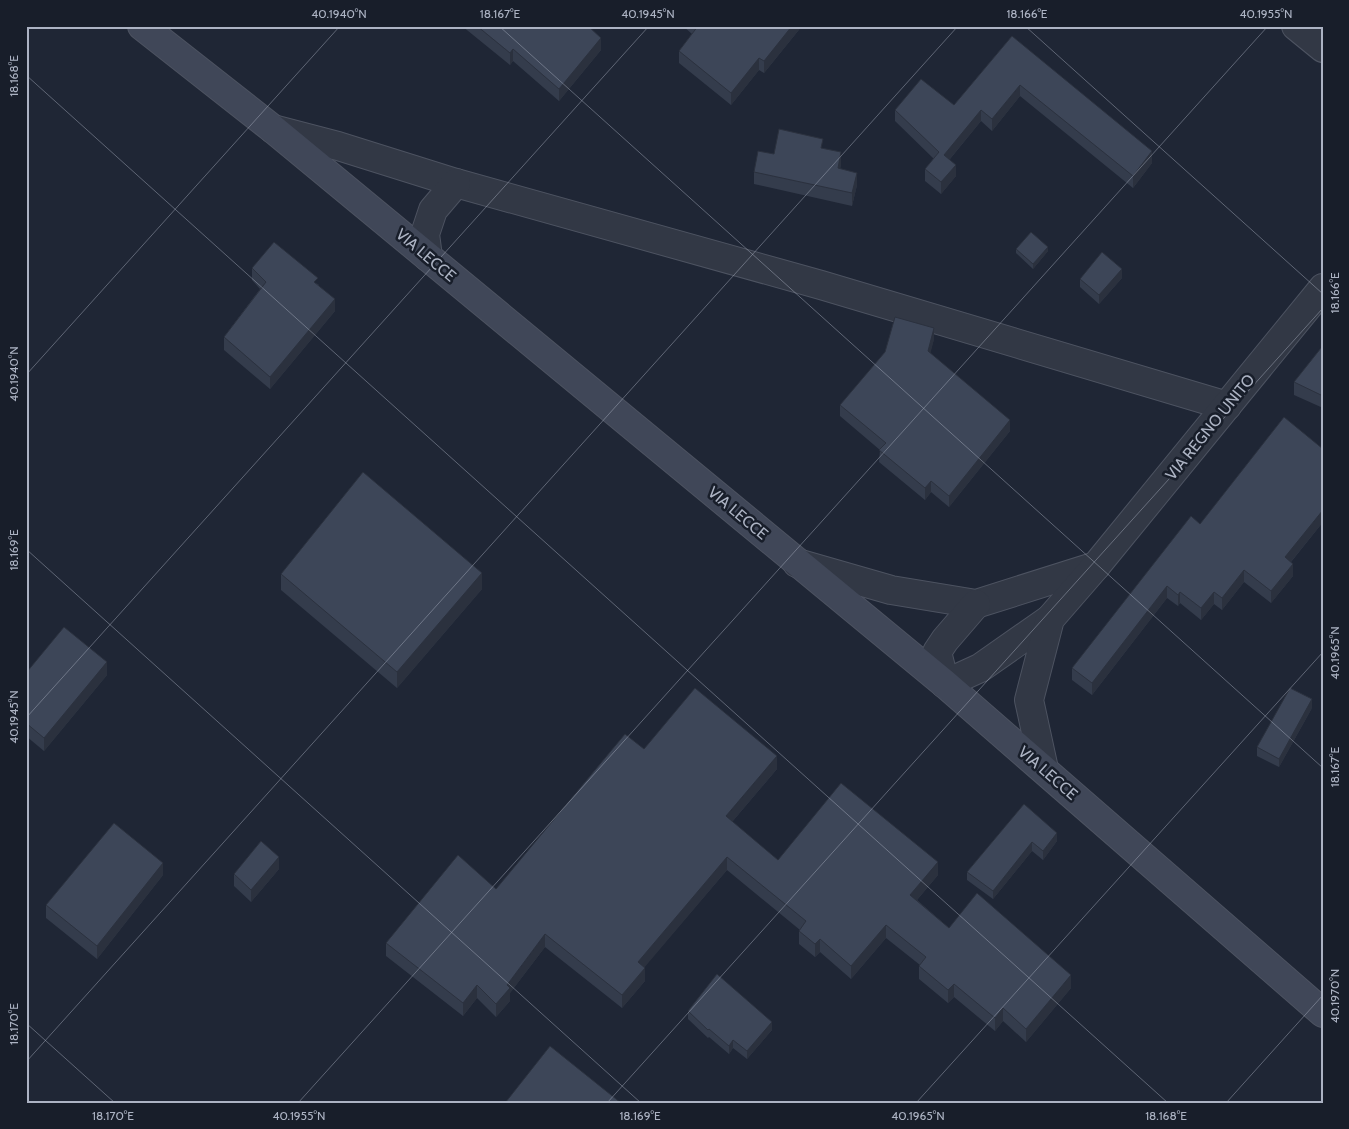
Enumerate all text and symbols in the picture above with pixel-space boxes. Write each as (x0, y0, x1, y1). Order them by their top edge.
text: 40.1940°N (311, 6, 367, 21)
text: 18.167°E (480, 6, 521, 21)
text: 40.1945°N (621, 6, 675, 21)
text: 18.166°E (1006, 6, 1048, 21)
text: 40.1955°N (1239, 6, 1293, 21)
text: 18.168°E (6, 55, 21, 97)
street label: VIA LECCE (392, 224, 460, 286)
text: 18.166°E (1327, 272, 1342, 314)
text: 40.1940°N (6, 346, 21, 402)
street label: VIA REGNO UNITO (1161, 370, 1259, 484)
street label: VIA LECCE (704, 482, 772, 544)
text: 18.169°E (6, 529, 21, 571)
text: 40.1965°N (1327, 626, 1342, 680)
text: 40.1945°N (6, 690, 21, 744)
street label: VIA LECCE (1014, 742, 1082, 804)
text: 18.167°E (1327, 746, 1342, 787)
text: 40.1970°N (1327, 969, 1342, 1023)
text: 18.170°E (6, 1003, 21, 1045)
text: 18.170°E (92, 1108, 134, 1123)
text: 40.1955°N (272, 1108, 326, 1123)
text: 18.169°E (619, 1108, 661, 1123)
text: 40.1965°N (891, 1108, 945, 1123)
text: 18.168°E (1145, 1108, 1187, 1123)

